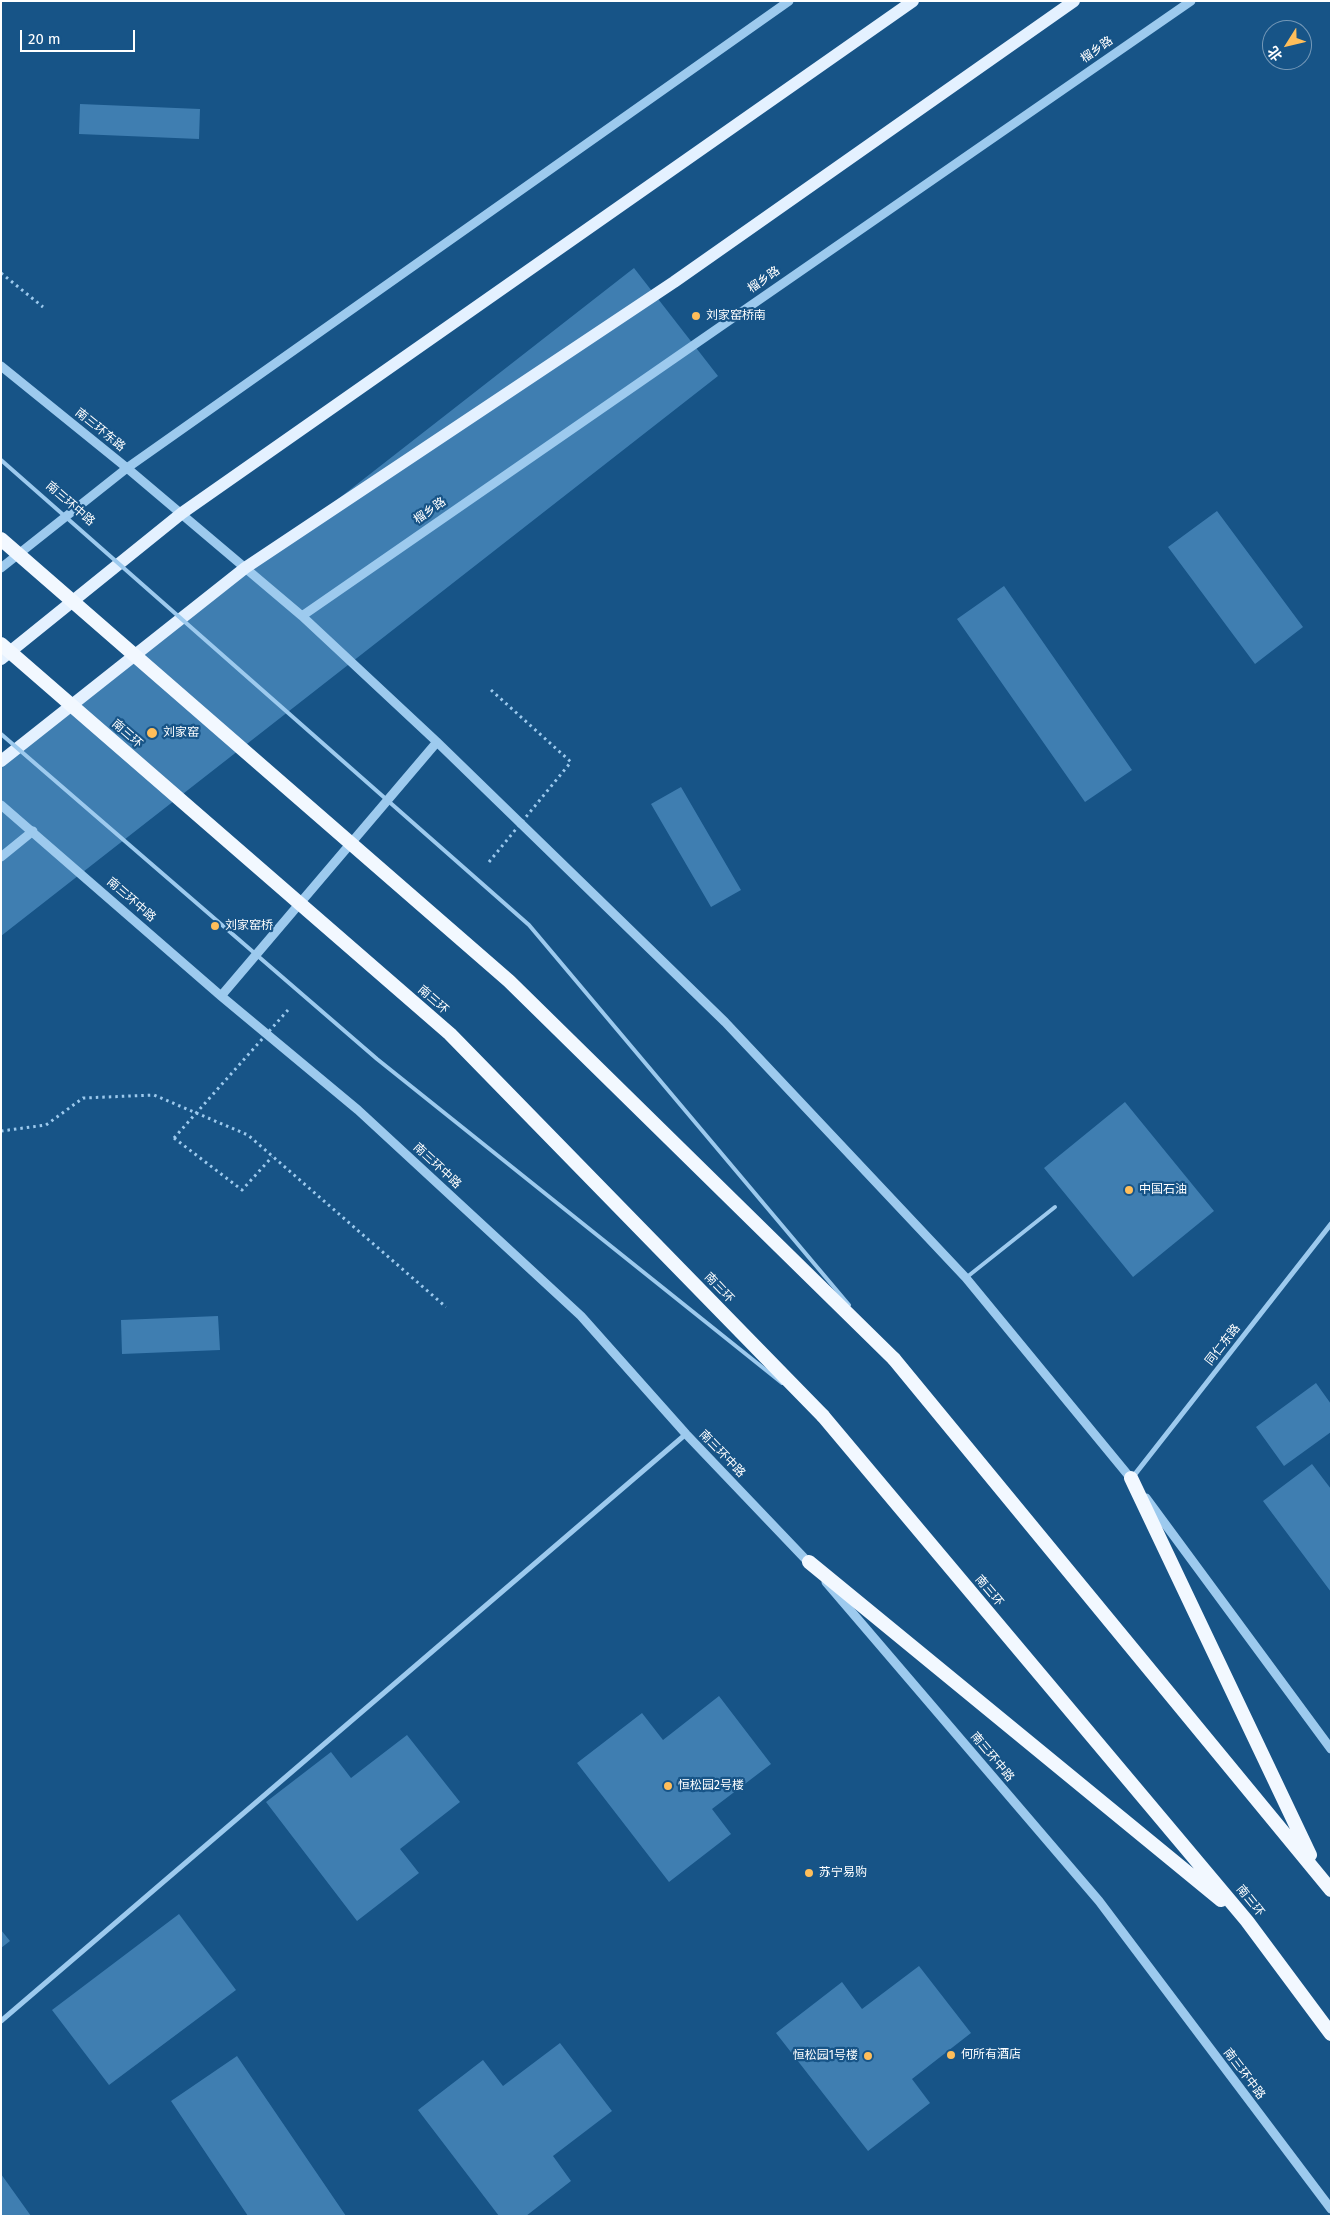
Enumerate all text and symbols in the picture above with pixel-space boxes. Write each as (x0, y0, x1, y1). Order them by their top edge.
scale bar (22, 20, 138, 52)
north arrow (1262, 20, 1312, 70)
text: 20 m (28, 30, 61, 48)
street label: 榴乡路 (1078, 34, 1116, 66)
text: 北 (1264, 43, 1286, 64)
street label: 榴乡路 (745, 264, 783, 296)
place label: 刘家窑桥南 (706, 309, 766, 323)
marker: 刘家窑桥南 (690, 310, 702, 322)
street label: 南三环东路 (72, 406, 128, 454)
street label: 南三环中路 (43, 479, 97, 529)
street label: 榴乡路 (411, 495, 449, 527)
street label: 南三环 (109, 717, 145, 751)
marker: 刘家窑 (145, 726, 159, 740)
place label: 刘家窑 (163, 726, 199, 740)
street label: 南三环中路 (104, 875, 158, 925)
place label: 刘家窑桥 (225, 919, 273, 933)
marker: 刘家窑桥 (209, 920, 221, 932)
street label: 南三环 (415, 983, 451, 1017)
street label: 南三环中路 (410, 1140, 464, 1192)
place label: 中国石油 (1139, 1183, 1187, 1197)
marker: 中国石油 (1123, 1184, 1135, 1196)
street label: 南三环 (701, 1270, 737, 1306)
street label: 同仁东路 (1203, 1322, 1243, 1368)
street label: 南三环中路 (696, 1427, 748, 1481)
street label: 南三环 (972, 1573, 1006, 1609)
street label: 南三环中路 (967, 1729, 1017, 1785)
place label: 恒松园2号楼 (678, 1779, 744, 1793)
marker: 恒松园2号楼 (662, 1780, 674, 1792)
place label: 苏宁易购 (819, 1866, 867, 1880)
marker: 苏宁易购 (803, 1867, 815, 1879)
street label: 南三环 (1233, 1882, 1267, 1920)
street label: 南三环中路 (1220, 2046, 1268, 2102)
place label: 何所有酒店 (961, 2048, 1021, 2062)
place label: 恒松园1号楼 (793, 2049, 858, 2063)
marker: 何所有酒店 (945, 2049, 957, 2061)
marker: 恒松园1号楼 (862, 2050, 874, 2062)

